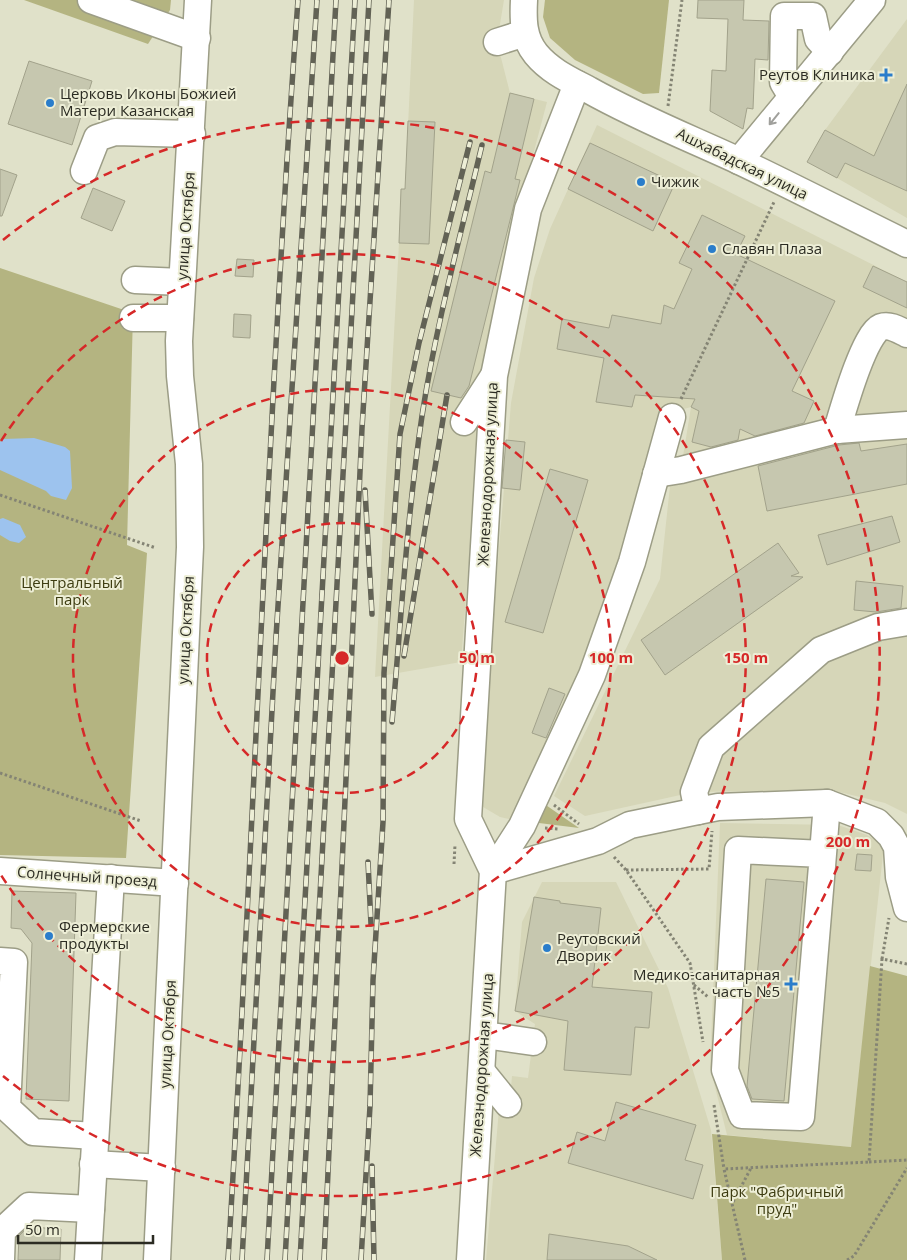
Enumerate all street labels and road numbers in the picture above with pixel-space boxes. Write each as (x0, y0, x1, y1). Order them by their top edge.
street label: Ашхабадская улица (673, 123, 811, 204)
street label: улица Октября (171, 171, 199, 281)
street label: Железнодорожная улица (472, 382, 502, 566)
street label: улица Октября (172, 575, 198, 685)
street label: Солнечный проезд (16, 861, 158, 891)
street label: Железнодорожная улица (465, 972, 497, 1157)
street label: улица Октября (154, 979, 180, 1089)

